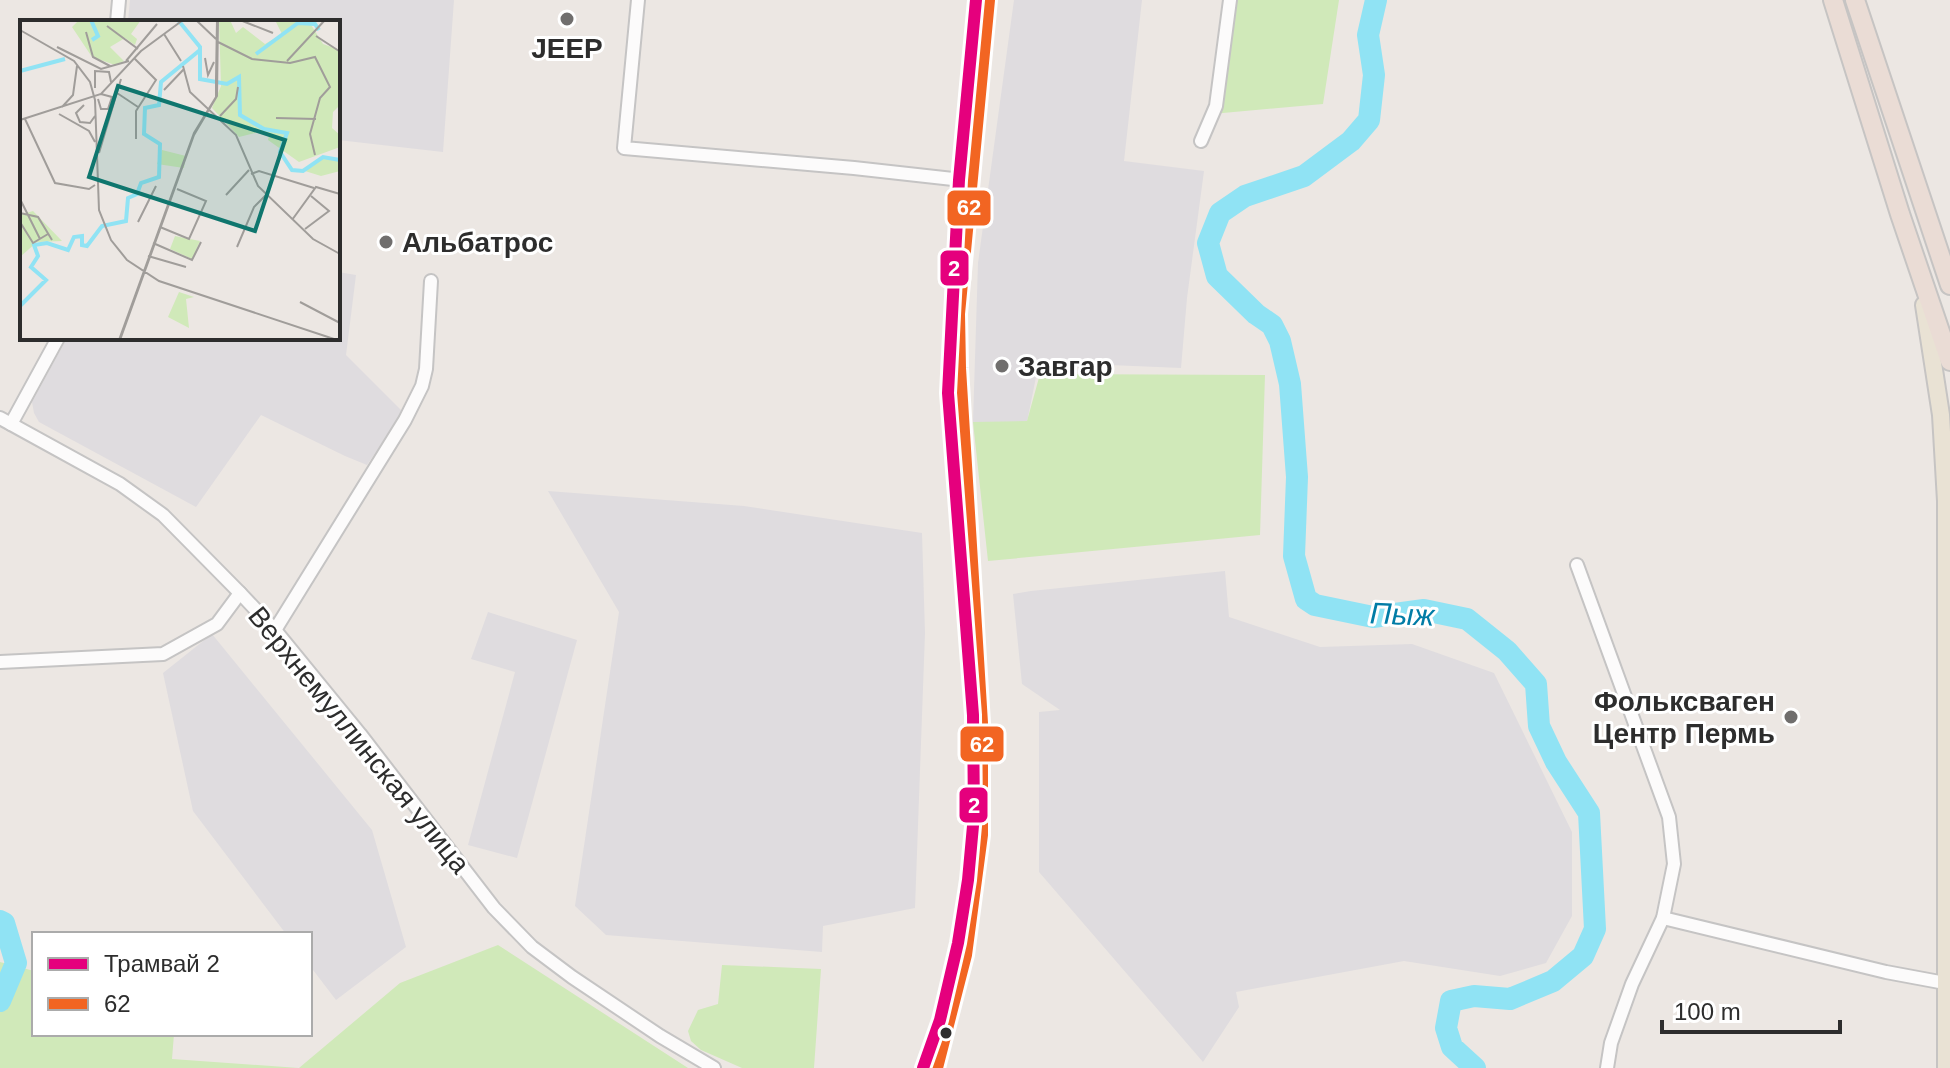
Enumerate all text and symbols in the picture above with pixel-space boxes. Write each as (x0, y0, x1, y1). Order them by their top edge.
marker: JEEP (558, 10, 576, 28)
inset map (20, 20, 340, 340)
place label: JEEP (531, 33, 603, 64)
line badge: 62 (946, 189, 992, 227)
text: 62 (957, 195, 981, 220)
place label: Альбатрос (402, 227, 553, 258)
marker: Альбатрос (377, 233, 395, 251)
line badge: 2 (939, 249, 970, 287)
text: 2 (948, 256, 960, 281)
place label: Завгар (1018, 351, 1113, 382)
marker: Завгар (993, 357, 1011, 375)
water label: Пыж (1369, 596, 1436, 632)
street label: Верхнемуллинская улица (242, 601, 476, 880)
place label: Фольксваген Центр Пермь (1593, 686, 1775, 749)
marker: Фольксваген Центр Пермь (1782, 708, 1800, 726)
line badge: 62 (959, 725, 1005, 763)
text: 62 (970, 732, 994, 757)
line badge: 2 (958, 786, 989, 824)
text: 2 (968, 793, 980, 818)
legend (32, 932, 312, 1036)
text: Трамвай 2 (104, 950, 220, 977)
scale bar (1662, 984, 1840, 1034)
text: 62 (104, 990, 131, 1017)
text: 100 m (1674, 998, 1741, 1025)
unlabelled marker (938, 1025, 954, 1041)

